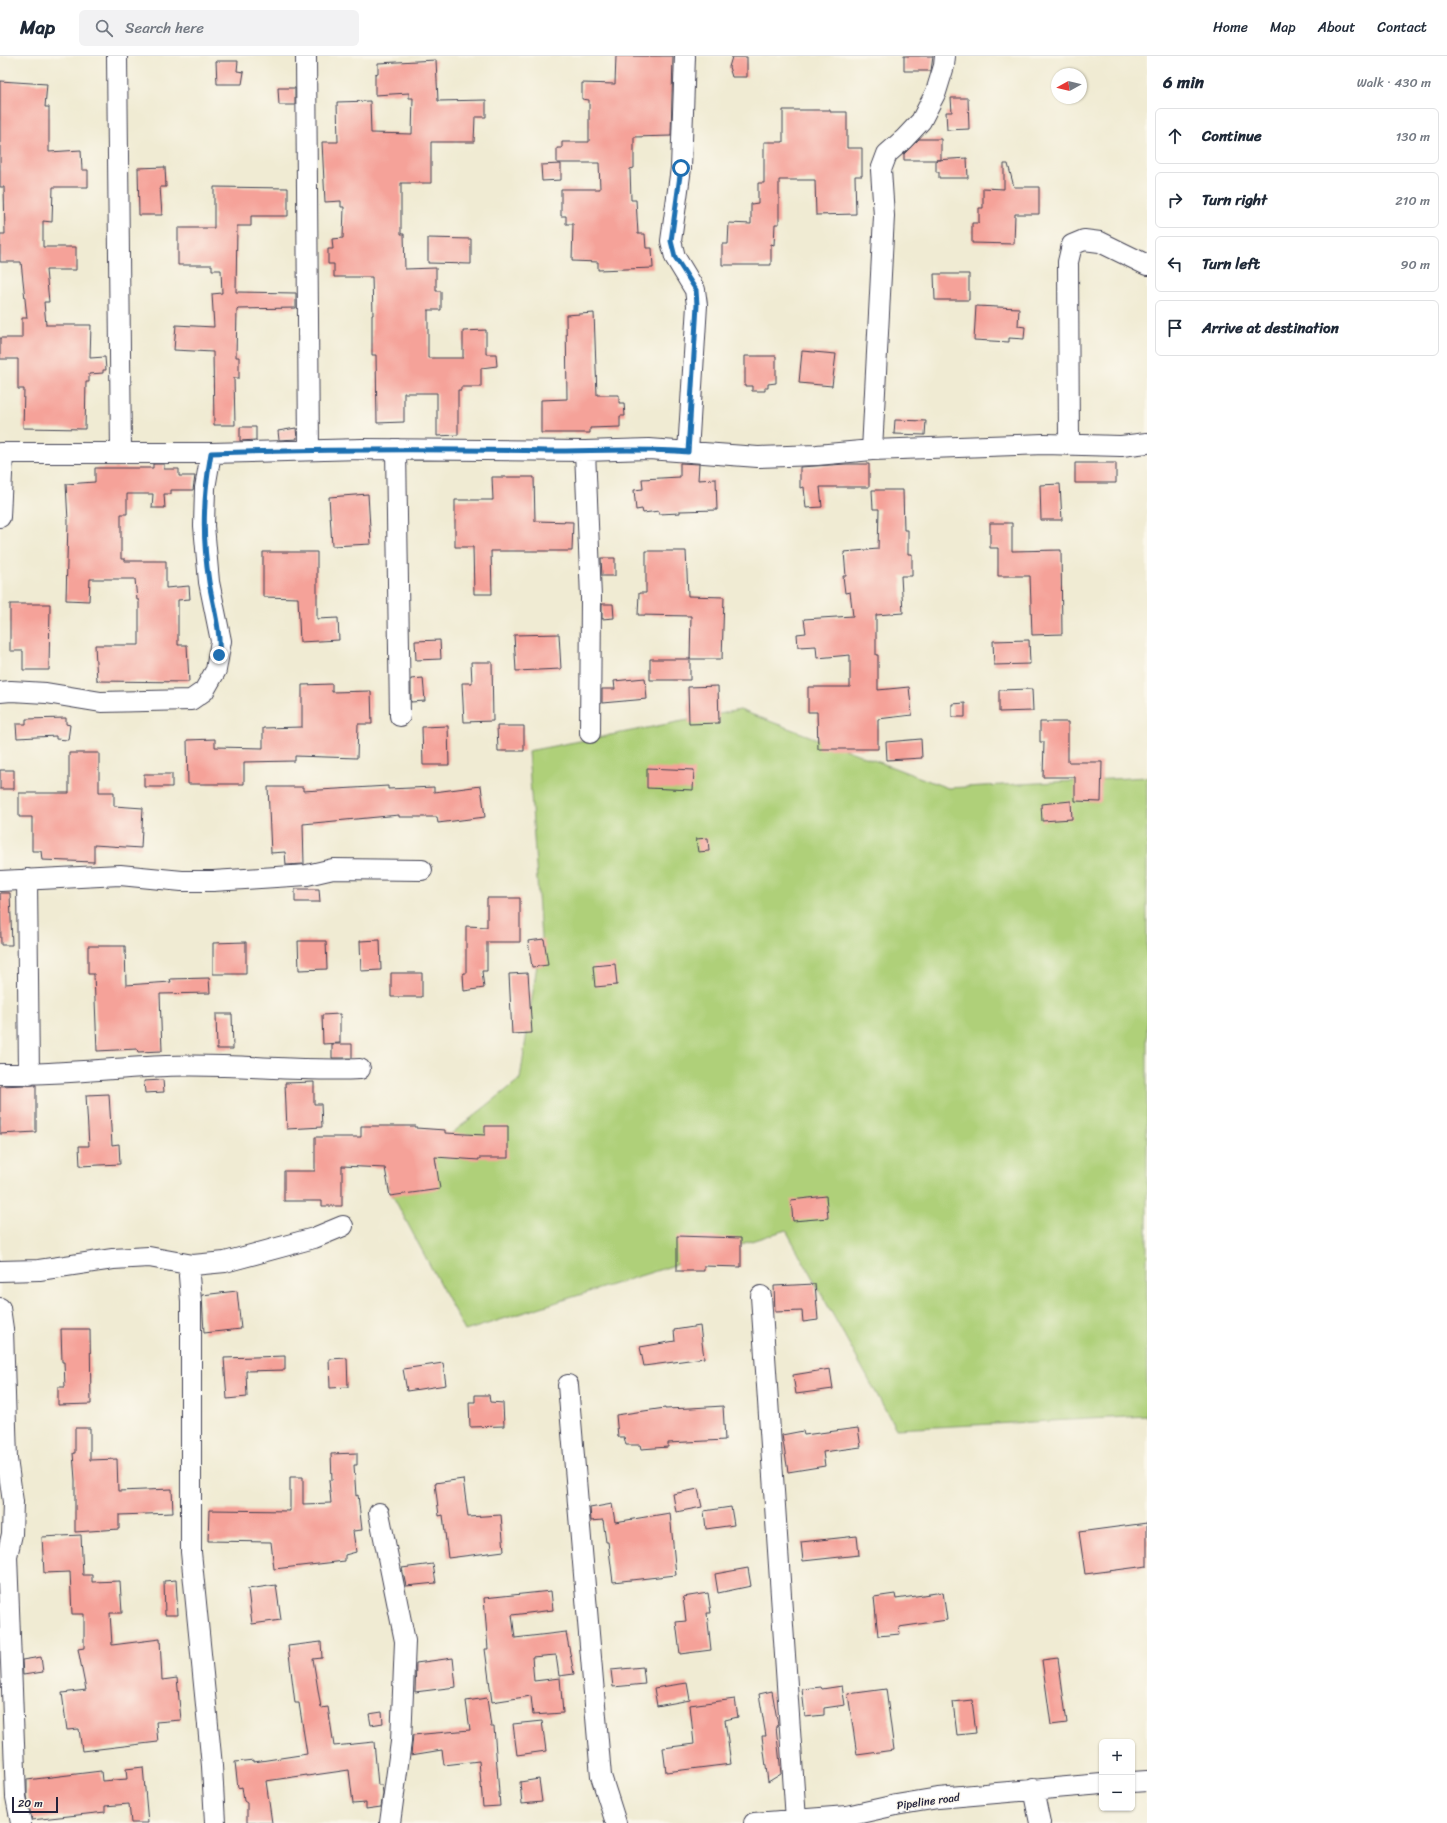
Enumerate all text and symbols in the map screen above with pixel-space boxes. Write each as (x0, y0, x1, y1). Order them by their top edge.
search box (79, 10, 359, 46)
text: Map (20, 11, 55, 44)
text: Search here (125, 15, 204, 41)
text: Home (1213, 15, 1248, 40)
text: Map (1270, 15, 1296, 40)
text: About (1318, 15, 1355, 40)
text: Contact (1377, 15, 1427, 40)
icon: search (93, 17, 115, 39)
text: 6 min (1163, 67, 1204, 97)
north arrow (1051, 68, 1087, 104)
text: Walk · 430 m (1357, 71, 1431, 94)
text: Continue (1202, 123, 1262, 149)
icon: ahead (1164, 125, 1186, 147)
text: 130 m (1396, 125, 1430, 148)
route start (672, 159, 690, 177)
text: Turn right (1202, 187, 1267, 213)
icon: right (1164, 189, 1186, 211)
text: 210 m (1395, 189, 1430, 212)
text: Turn left (1202, 251, 1260, 277)
icon: left (1164, 253, 1186, 275)
text: 90 m (1400, 253, 1430, 276)
text: Arrive at destination (1202, 315, 1339, 341)
icon: arrive (1164, 317, 1186, 339)
route end (210, 646, 228, 664)
map controls (1099, 1739, 1135, 1811)
button: + (1099, 1739, 1135, 1775)
button: − (1099, 1775, 1135, 1811)
street label: Pipeline road (895, 1788, 962, 1815)
text: 20 m (18, 1794, 43, 1813)
scale bar (12, 1795, 58, 1814)

